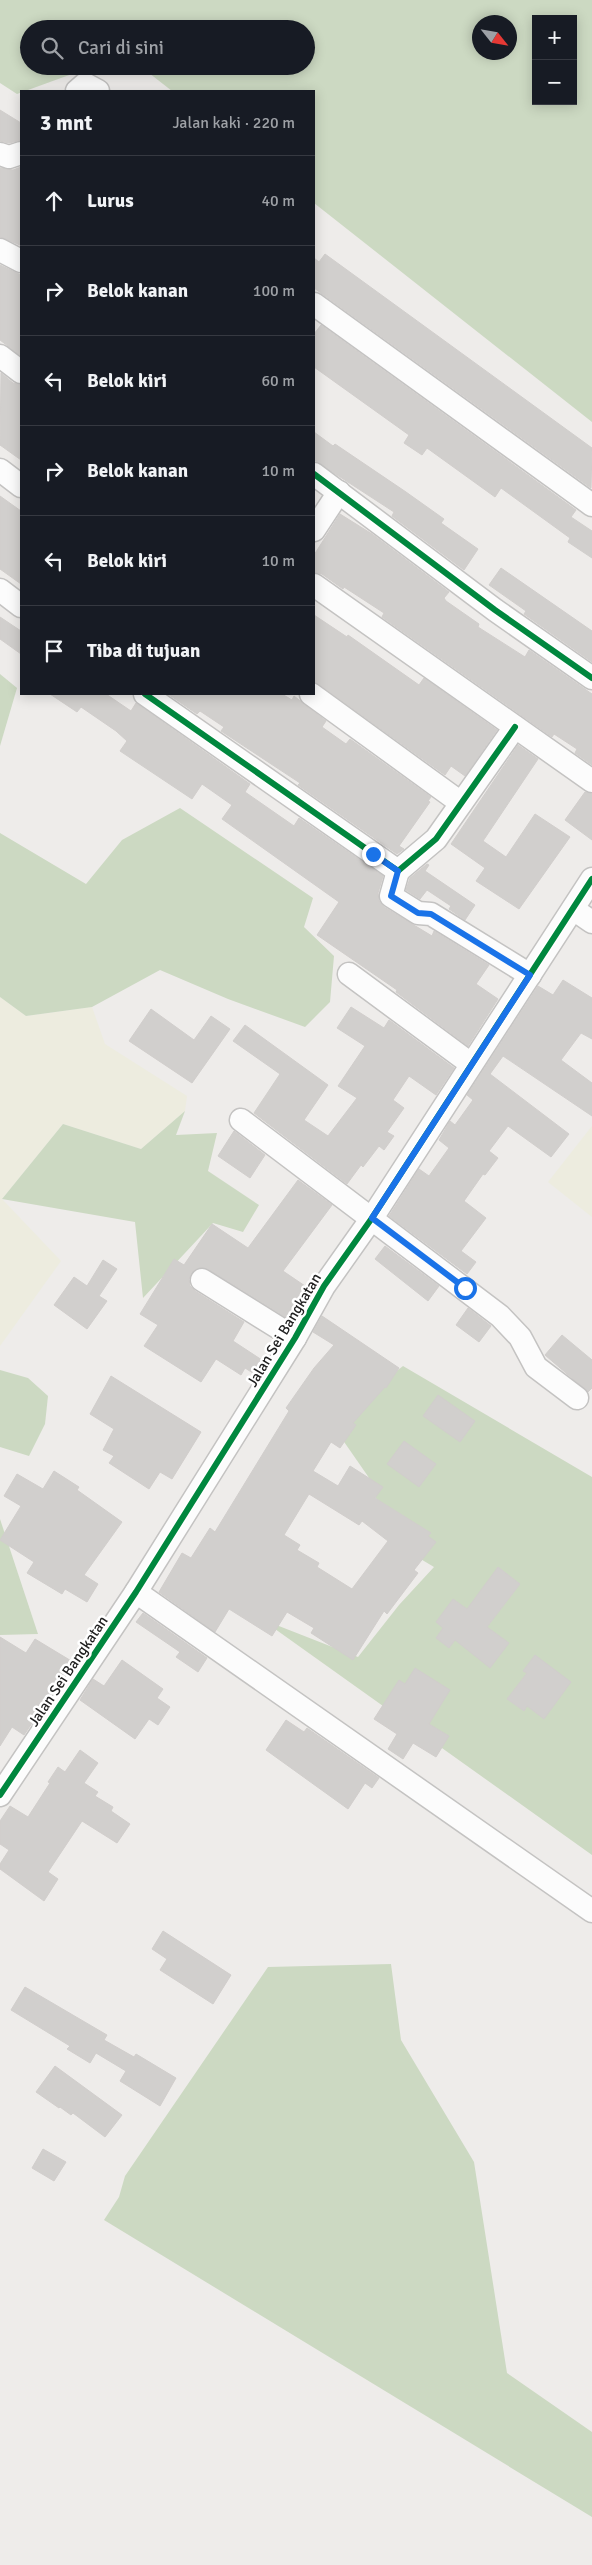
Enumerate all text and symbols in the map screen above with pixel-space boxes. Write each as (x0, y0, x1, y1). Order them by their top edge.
north arrow (472, 15, 517, 60)
map controls (532, 15, 577, 105)
button: + (532, 15, 577, 60)
search box (20, 20, 315, 75)
icon: search (38, 34, 66, 62)
text: Cari di sini (78, 36, 164, 60)
button: − (532, 60, 577, 105)
text: 3 mnt (40, 110, 92, 136)
text: Jalan kaki · 220 m (173, 113, 295, 133)
icon: ahead (40, 187, 68, 215)
text: Lurus (87, 189, 134, 213)
text: 40 m (261, 191, 295, 211)
icon: right (40, 277, 68, 305)
text: Belok kanan (87, 279, 188, 303)
text: 100 m (253, 281, 295, 301)
icon: left (40, 367, 68, 395)
text: Belok kiri (87, 369, 167, 393)
text: 60 m (261, 371, 295, 391)
icon: right (40, 457, 68, 485)
text: Belok kanan (87, 459, 188, 483)
text: 10 m (261, 461, 295, 481)
icon: left (40, 547, 68, 575)
text: Belok kiri (87, 549, 167, 573)
text: 10 m (261, 551, 295, 571)
icon: arrive (40, 637, 68, 665)
text: Tiba di tujuan (87, 639, 200, 663)
route end (362, 843, 385, 866)
street label: Jalan Sei Bangkatan (243, 1270, 325, 1390)
route start (454, 1277, 477, 1300)
street label: Jalan Sei Bangkatan (24, 1612, 112, 1730)

